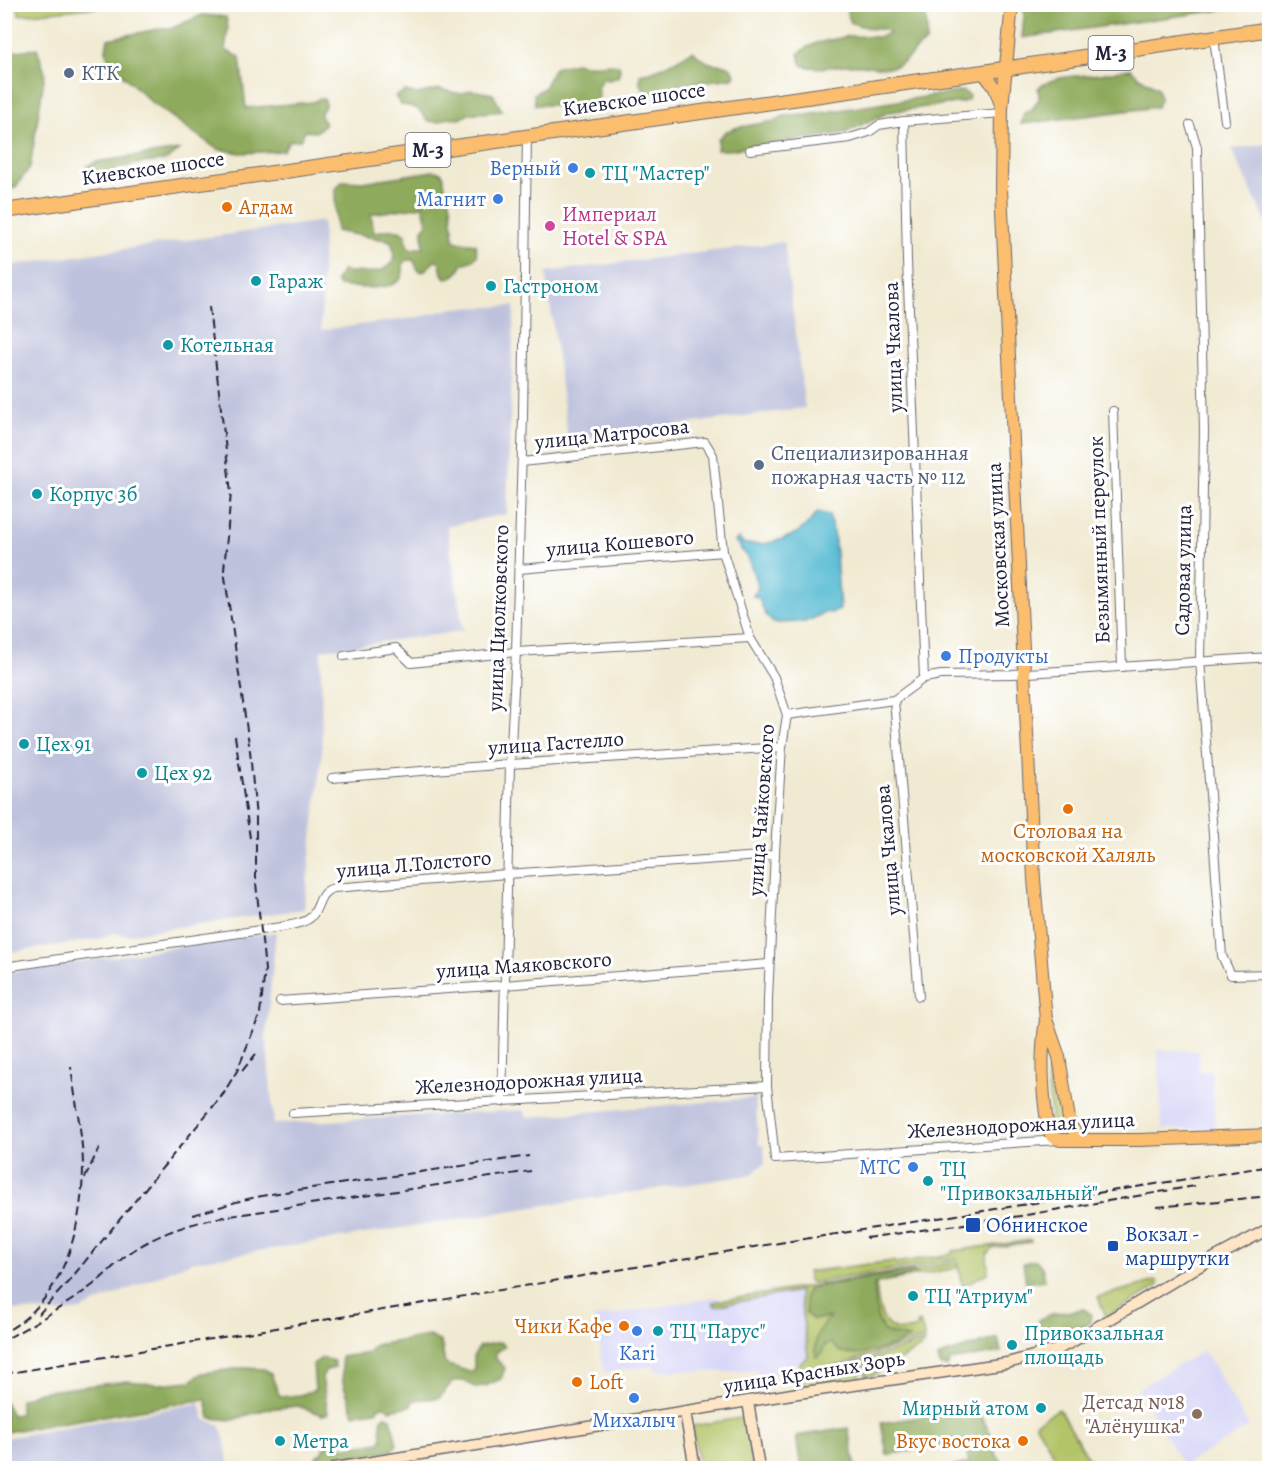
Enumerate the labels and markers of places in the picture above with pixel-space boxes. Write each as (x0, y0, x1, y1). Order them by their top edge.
place label: КТК (81, 59, 120, 87)
marker: КТК (62, 66, 76, 80)
place label: Верный (490, 154, 561, 182)
place label: ТЦ "Мастер" (602, 159, 710, 187)
marker: Верный (566, 161, 580, 175)
marker: ТЦ "Мастер" (583, 166, 597, 180)
place label: Магнит (416, 185, 486, 213)
marker: Магнит (491, 192, 505, 206)
place label: Агдам (238, 193, 294, 221)
marker: Агдам (220, 200, 234, 214)
place label: Империал Hotel & SPA (562, 200, 668, 252)
marker: Империал Hotel & SPA (543, 219, 557, 233)
place label: Гараж (268, 267, 324, 295)
place label: Гастроном (503, 272, 599, 300)
marker: Гараж (249, 274, 263, 288)
marker: Гастроном (484, 279, 498, 293)
place label: Котельная (180, 331, 274, 359)
marker: Котельная (161, 338, 175, 352)
place label: Специализированная пожарная часть № 112 (771, 439, 969, 491)
marker: Специализированная пожарная часть № 112 (752, 458, 766, 472)
place label: Корпус 3б (49, 480, 138, 508)
marker: Корпус 3б (30, 487, 44, 501)
place label: Продукты (958, 642, 1049, 670)
marker: Продукты (939, 649, 953, 663)
place label: Цех 91 (36, 730, 91, 758)
marker: Цех 91 (17, 737, 31, 751)
place label: Цех 92 (154, 759, 212, 787)
marker: Цех 92 (135, 766, 149, 780)
marker: Столовая на московской Халяль (1061, 802, 1075, 816)
place label: Столовая на московской Халяль (981, 817, 1155, 869)
place label: МТС (859, 1153, 901, 1181)
place label: ТЦ "Привокзальный" (940, 1155, 1098, 1207)
marker: МТС (906, 1160, 920, 1174)
marker: ТЦ "Привокзальный" (921, 1174, 935, 1188)
place label: Обнинское (986, 1211, 1088, 1239)
marker: Обнинское (964, 1216, 982, 1234)
place label: Вокзал - маршрутки (1125, 1220, 1230, 1272)
marker: Вокзал - маршрутки (1106, 1239, 1120, 1253)
place label: ТЦ "Атриум" (925, 1282, 1033, 1310)
marker: ТЦ "Атриум" (906, 1289, 920, 1303)
place label: Чики Кафе (515, 1312, 612, 1340)
place label: ТЦ "Парус" (670, 1317, 766, 1345)
marker: Чики Кафе (617, 1319, 631, 1333)
place label: Привокзальная площадь (1024, 1319, 1164, 1371)
marker: Kari (630, 1324, 644, 1338)
marker: ТЦ "Парус" (651, 1324, 665, 1338)
marker: Привокзальная площадь (1005, 1338, 1019, 1352)
place label: Kari (619, 1339, 655, 1367)
place label: Loft (589, 1368, 624, 1396)
marker: Loft (570, 1375, 584, 1389)
place label: Детсад №18 "Алёнушка" (1082, 1388, 1185, 1440)
marker: Михалыч (627, 1391, 641, 1405)
place label: Мирный атом (902, 1394, 1029, 1422)
marker: Мирный атом (1034, 1401, 1048, 1415)
place label: Михалыч (592, 1406, 676, 1434)
marker: Детсад №18 "Алёнушка" (1190, 1407, 1204, 1421)
place label: Метра (292, 1427, 349, 1455)
place label: Вкус востока (896, 1427, 1011, 1455)
marker: Метра (273, 1434, 287, 1448)
marker: Вкус востока (1016, 1434, 1030, 1448)

